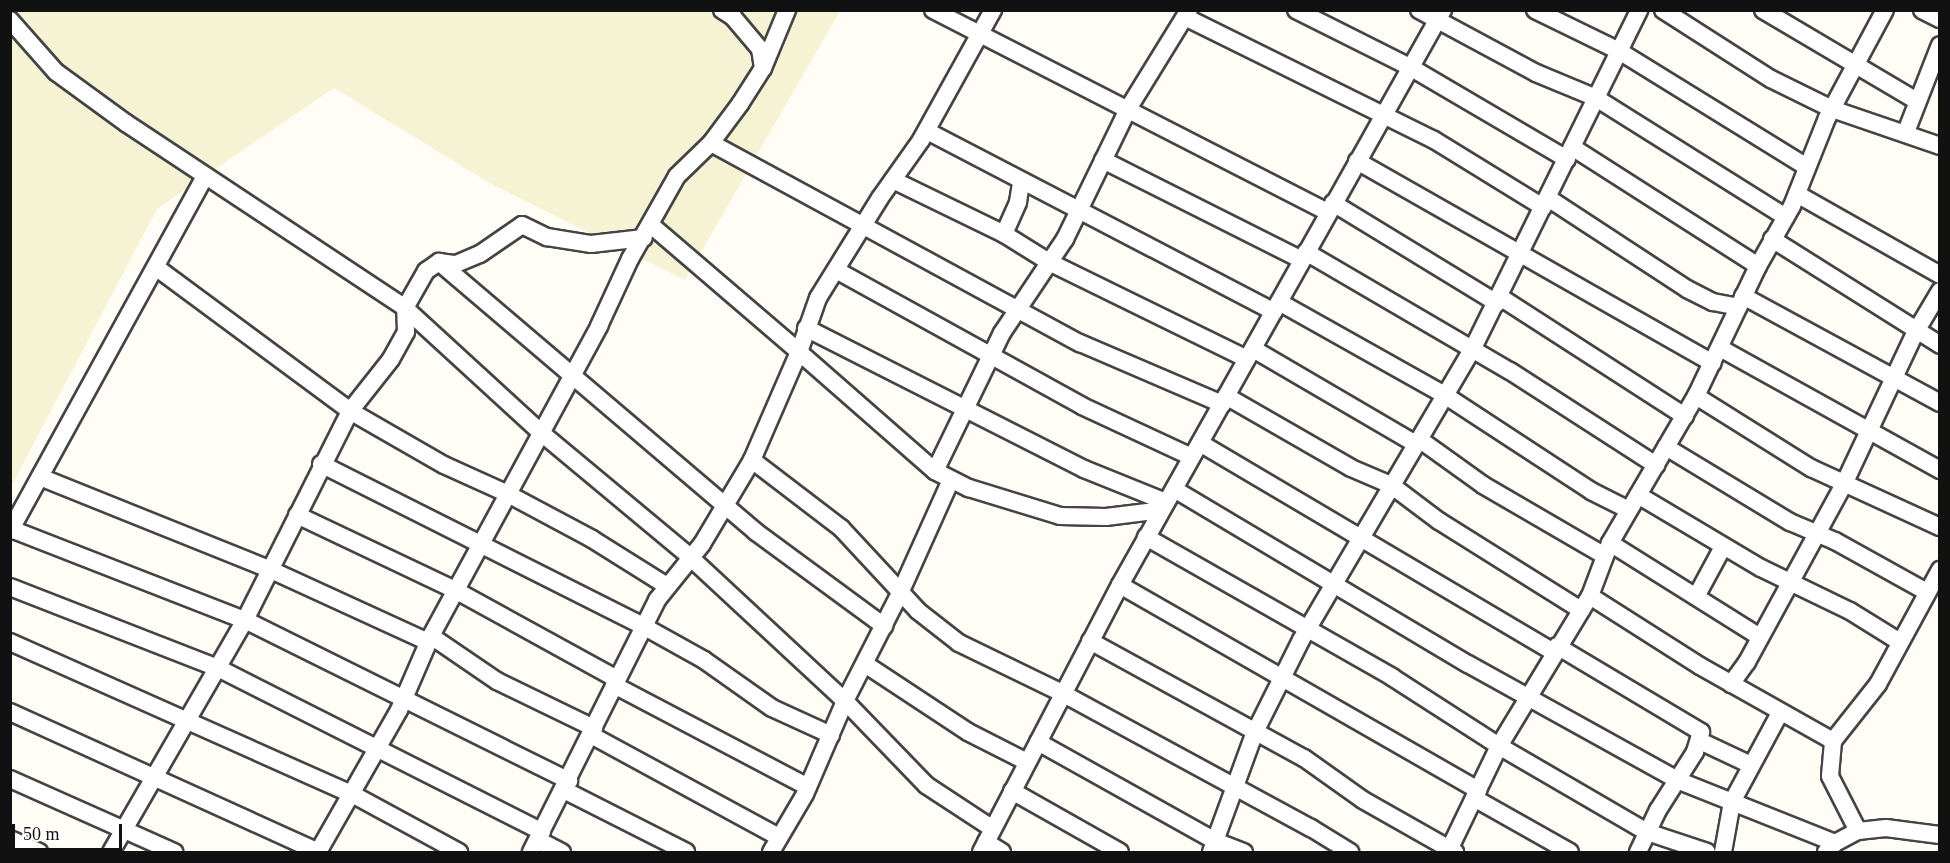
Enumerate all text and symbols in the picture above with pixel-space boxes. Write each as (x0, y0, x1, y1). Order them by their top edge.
scale bar (15, 812, 124, 850)
text: 50 m (23, 824, 60, 844)

